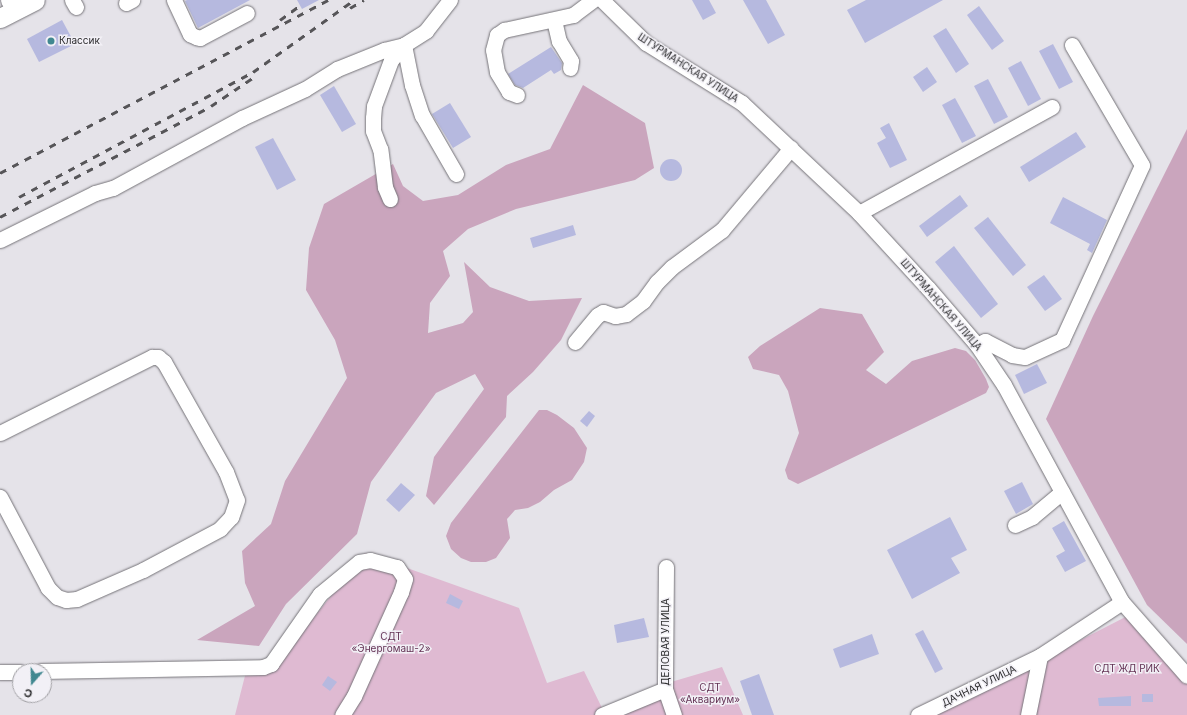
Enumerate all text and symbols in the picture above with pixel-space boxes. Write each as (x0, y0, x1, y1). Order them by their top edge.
street label: ШТУРМАНСКАЯ УЛИЦА (635, 31, 741, 105)
place label: Классик (59, 35, 100, 47)
marker: Классик (46, 36, 56, 46)
street label: ШТУРМАНСКАЯ УЛИЦА (898, 257, 984, 353)
street label: ДЕЛОВАЯ УЛИЦА (660, 598, 672, 686)
park label: СДТ «Энергомаш-2» (352, 630, 430, 654)
north arrow (12, 663, 52, 703)
street label: ДАЧНАЯ УЛИЦА (940, 663, 1018, 709)
park label: СДТ ЖД РИК (1094, 663, 1160, 675)
park label: СДТ «Аквариум» (680, 681, 740, 704)
text: С (22, 685, 34, 701)

